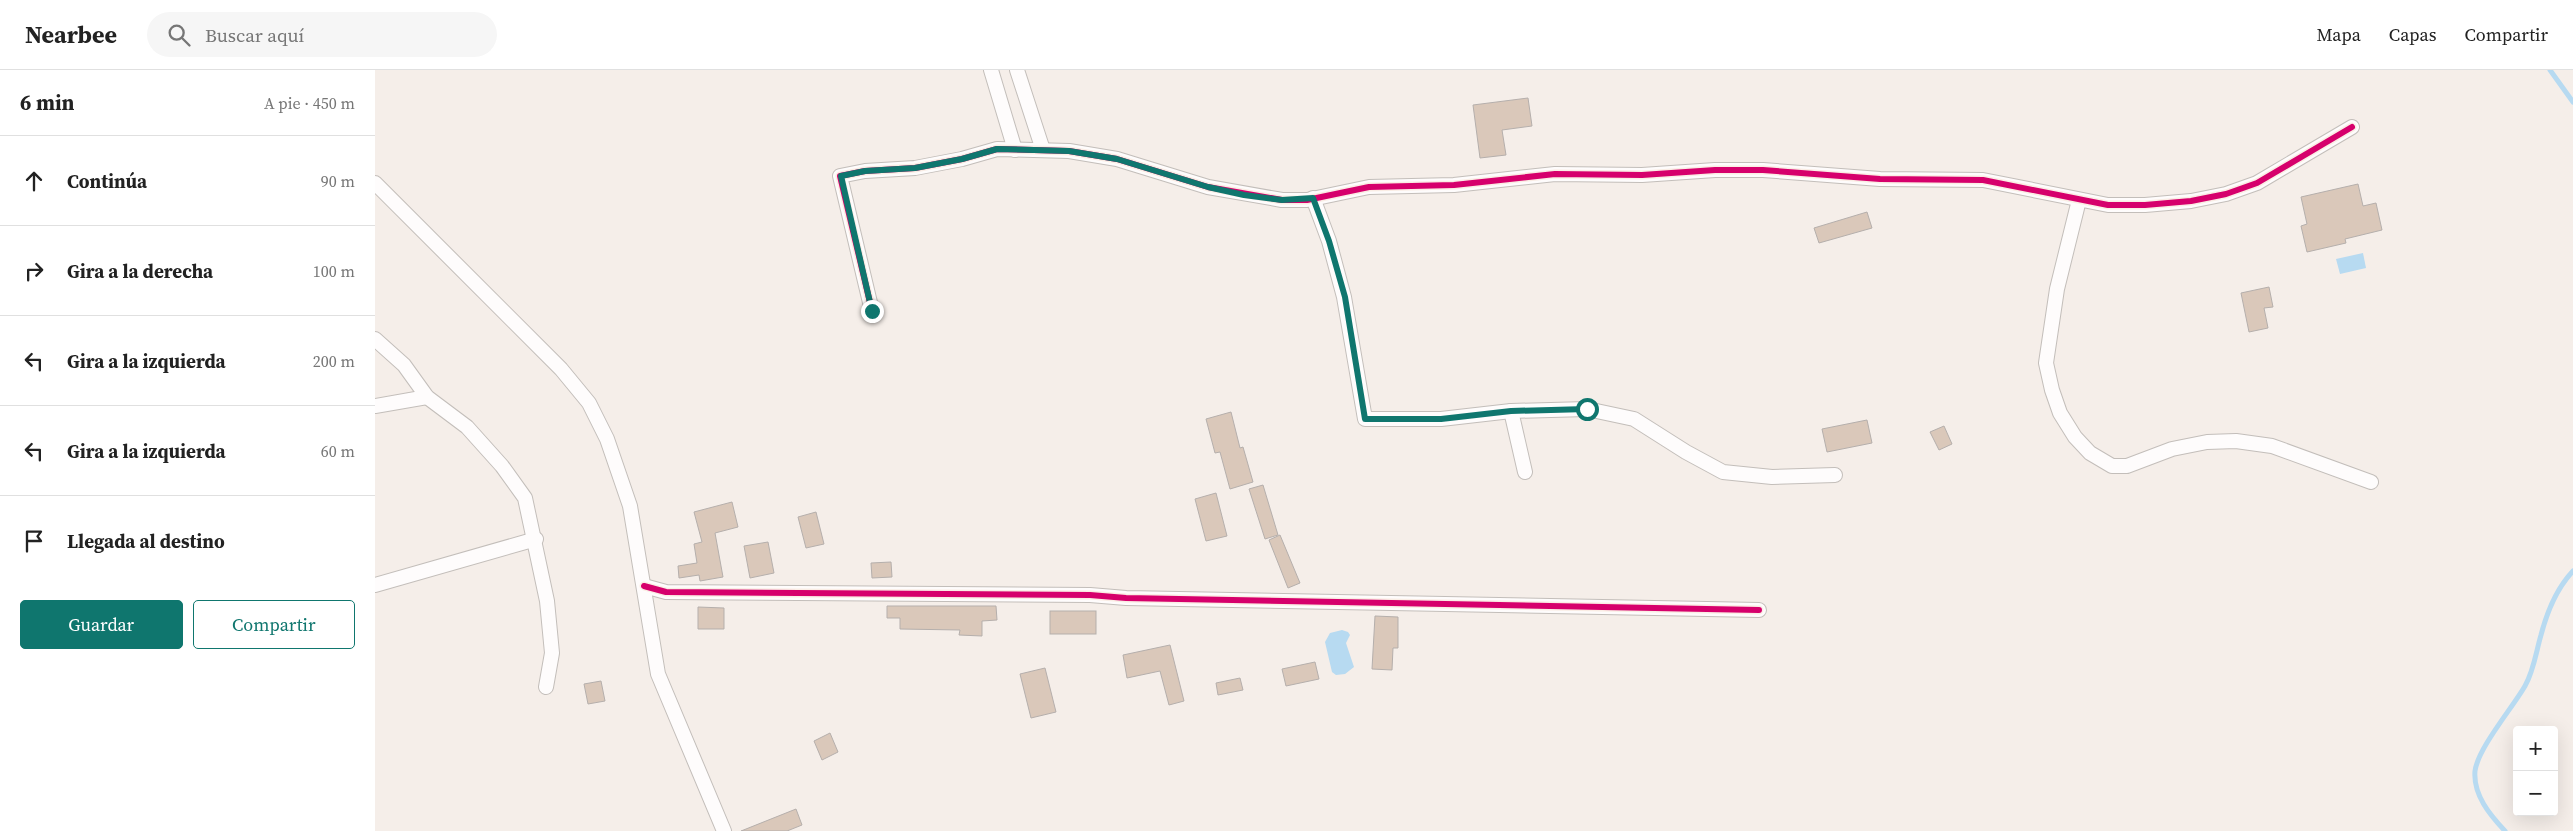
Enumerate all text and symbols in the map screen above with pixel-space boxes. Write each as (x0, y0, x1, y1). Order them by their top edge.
search box (147, 12, 497, 57)
text: Nearbee (25, 18, 117, 51)
icon: search (165, 21, 193, 49)
text: Buscar aquí (205, 22, 304, 48)
text: Mapa (2316, 22, 2361, 47)
text: Capas (2389, 22, 2436, 47)
text: Compartir (2464, 22, 2548, 47)
text: 6 min (20, 88, 75, 117)
text: A pie · 450 m (264, 92, 355, 114)
icon: ahead (20, 167, 48, 195)
text: Continúa (67, 168, 147, 194)
text: 90 m (321, 170, 355, 192)
icon: right (20, 257, 48, 285)
text: Gira a la derecha (67, 258, 213, 284)
text: 100 m (313, 260, 355, 282)
route end (861, 300, 884, 323)
icon: left (20, 347, 48, 375)
text: Gira a la izquierda (67, 348, 226, 374)
text: 200 m (313, 350, 355, 372)
route start (1576, 398, 1599, 421)
icon: left (20, 437, 48, 465)
text: Gira a la izquierda (67, 438, 226, 464)
text: 60 m (321, 440, 355, 462)
icon: arrive (20, 527, 48, 555)
text: Llegada al destino (67, 528, 225, 554)
button: Guardar (20, 600, 183, 649)
button: Compartir (193, 600, 355, 649)
map controls (2513, 726, 2558, 816)
button: + (2513, 726, 2558, 771)
button: − (2513, 771, 2558, 816)

